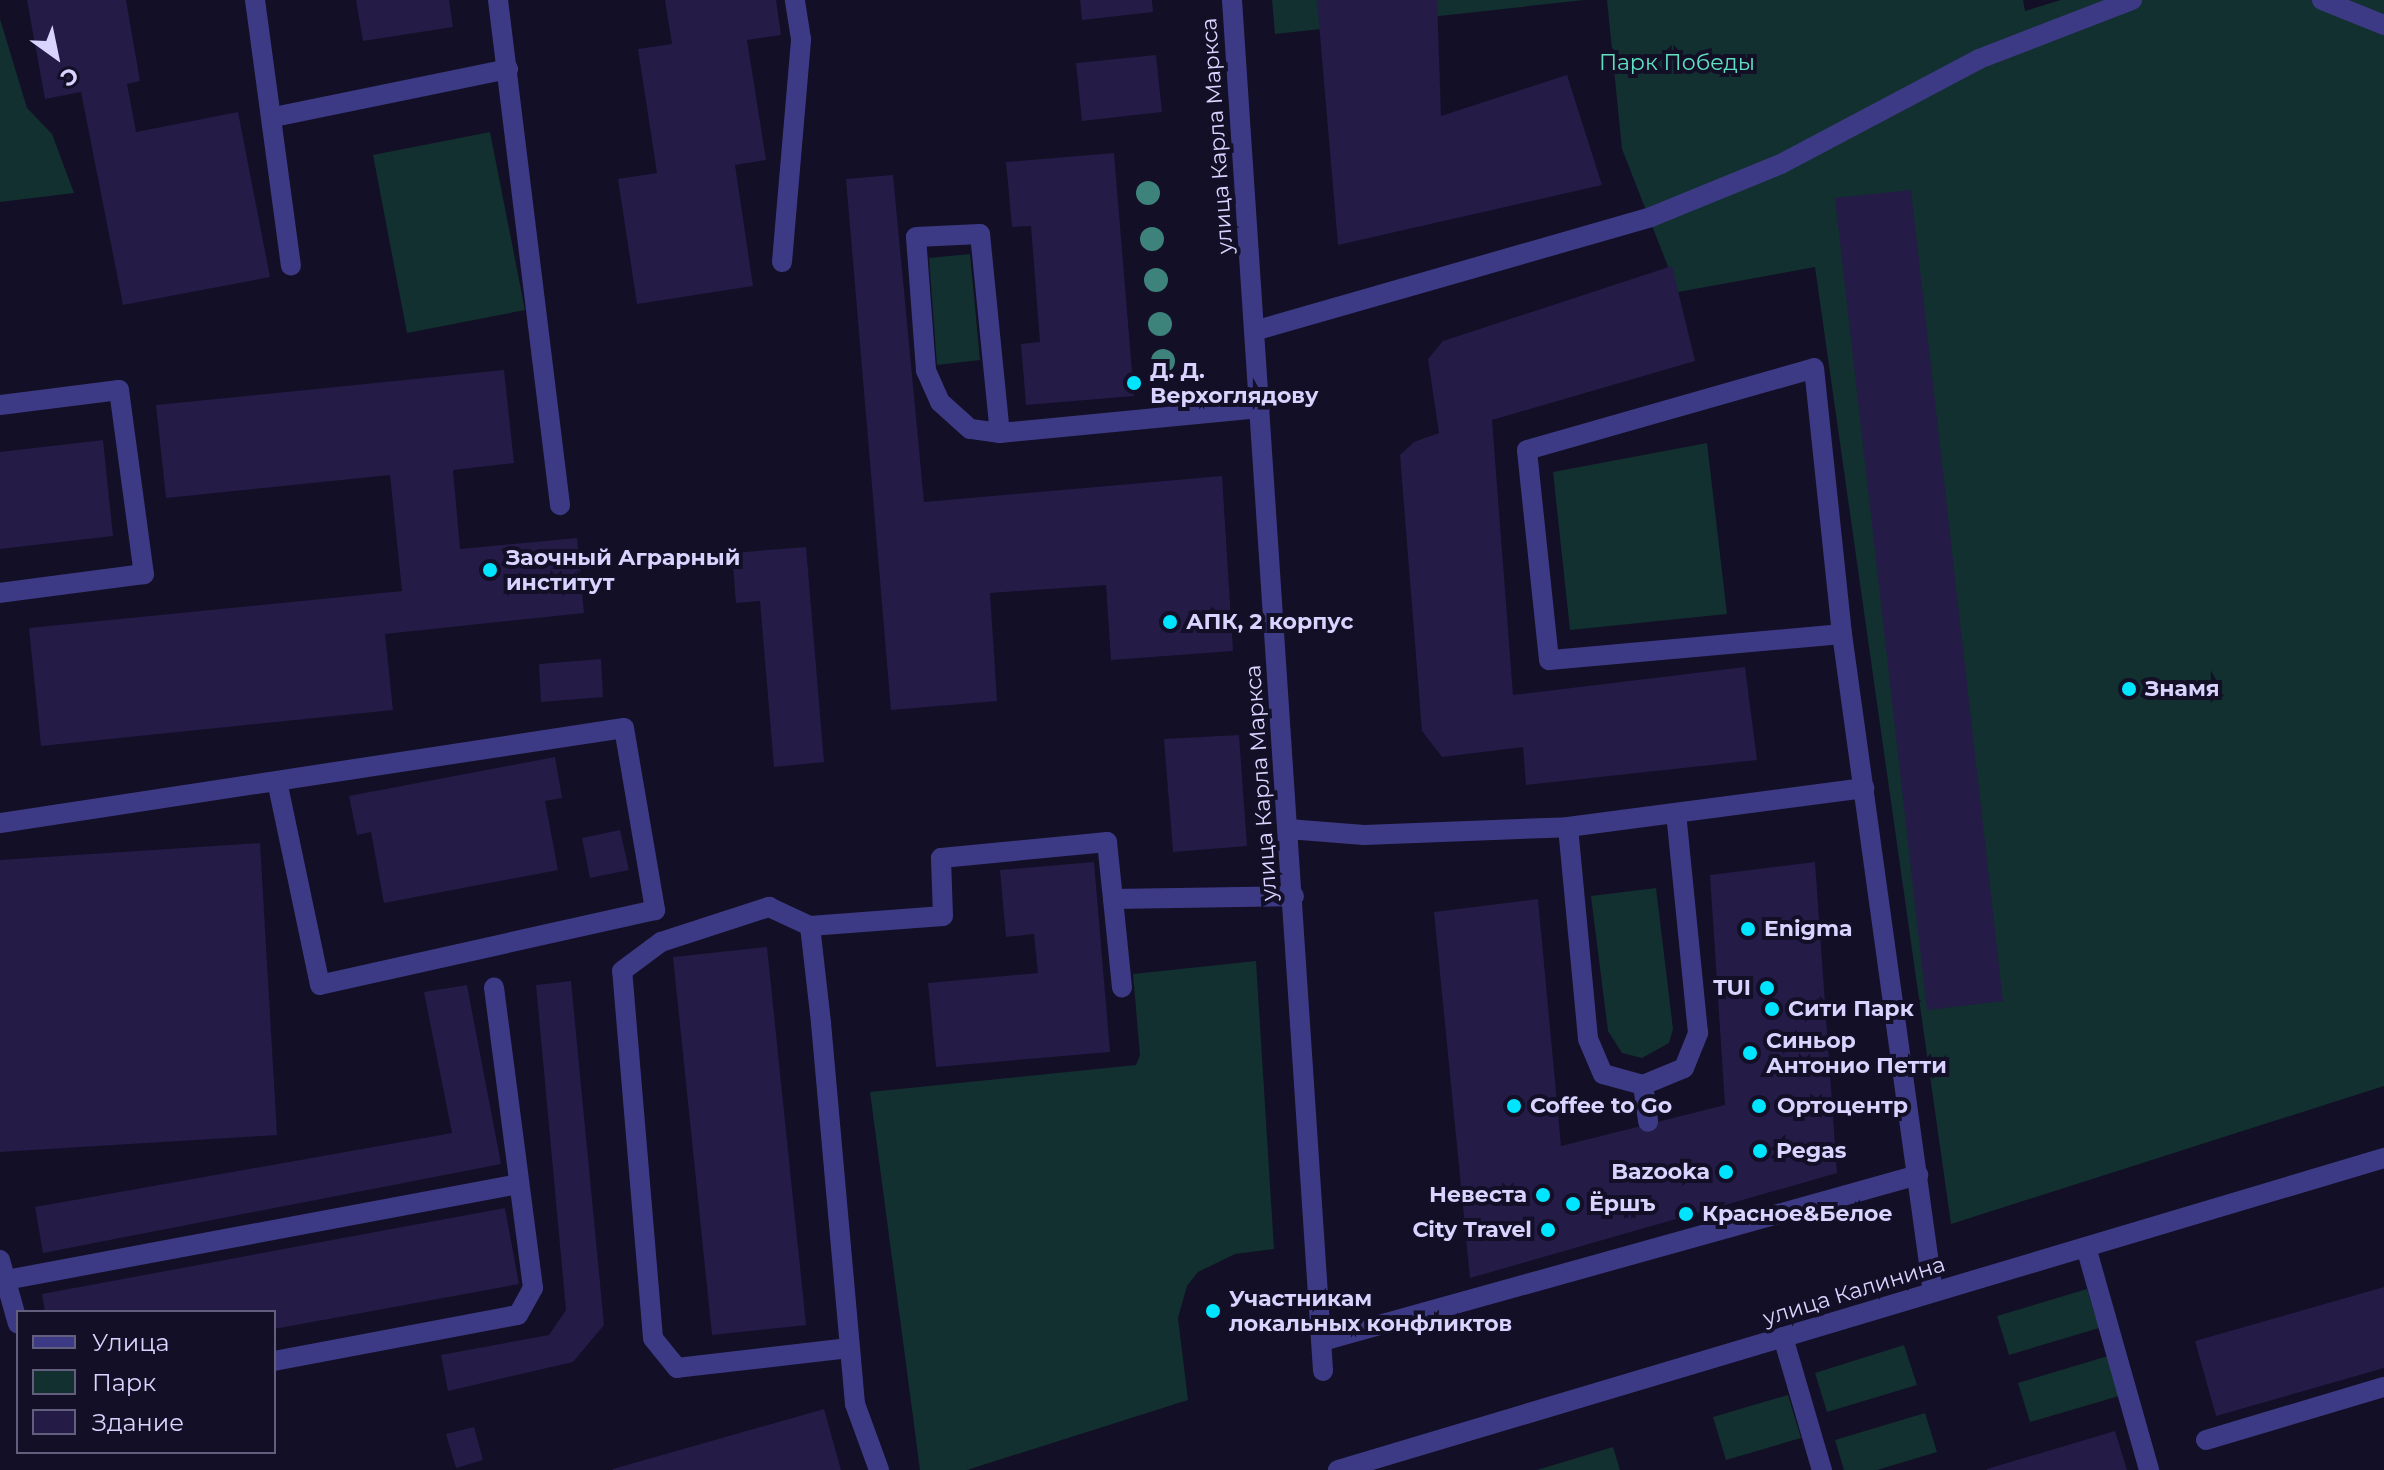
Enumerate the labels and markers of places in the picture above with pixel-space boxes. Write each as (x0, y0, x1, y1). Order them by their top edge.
place label: Д. Д. Верхоглядову (1150, 357, 1318, 408)
marker: Д. Д. Верхоглядову (1125, 374, 1143, 392)
place label: Заочный Аграрный институт (506, 544, 740, 596)
marker: Заочный Аграрный институт (481, 561, 499, 579)
place label: АПК, 2 корпус (1186, 609, 1354, 635)
marker: АПК, 2 корпус (1161, 613, 1179, 631)
place label: Знамя (2145, 676, 2220, 702)
marker: Знамя (2120, 680, 2138, 698)
place label: Enigma (1764, 916, 1853, 942)
marker: Enigma (1739, 920, 1757, 938)
place label: TUI (1713, 975, 1751, 1001)
marker: TUI (1758, 979, 1776, 997)
place label: Сити Парк (1788, 996, 1914, 1022)
marker: Сити Парк (1763, 1000, 1781, 1018)
place label: Синьор Антонио Петти (1766, 1027, 1947, 1078)
marker: Синьор Антонио Петти (1741, 1044, 1759, 1062)
place label: Coffee to Go (1530, 1093, 1672, 1119)
place label: Ортоцентр (1777, 1093, 1908, 1119)
marker: Ортоцентр (1748, 1095, 1770, 1117)
marker: Coffee to Go (1505, 1097, 1523, 1115)
place label: Pegas (1776, 1138, 1846, 1164)
marker: Pegas (1751, 1142, 1769, 1160)
place label: Bazooka (1611, 1159, 1710, 1185)
marker: Bazooka (1717, 1163, 1735, 1181)
place label: Невеста (1429, 1182, 1527, 1208)
marker: Невеста (1534, 1186, 1552, 1204)
place label: Ёршъ (1589, 1191, 1655, 1217)
marker: Ёршъ (1564, 1195, 1582, 1213)
place label: Красное&Белое (1702, 1201, 1893, 1227)
marker: Красное&Белое (1677, 1205, 1695, 1223)
place label: City Travel (1412, 1217, 1532, 1243)
marker: City Travel (1539, 1221, 1557, 1239)
place label: Участникам локальных конфликтов (1229, 1285, 1512, 1336)
marker: Участникам локальных конфликтов (1204, 1302, 1222, 1320)

